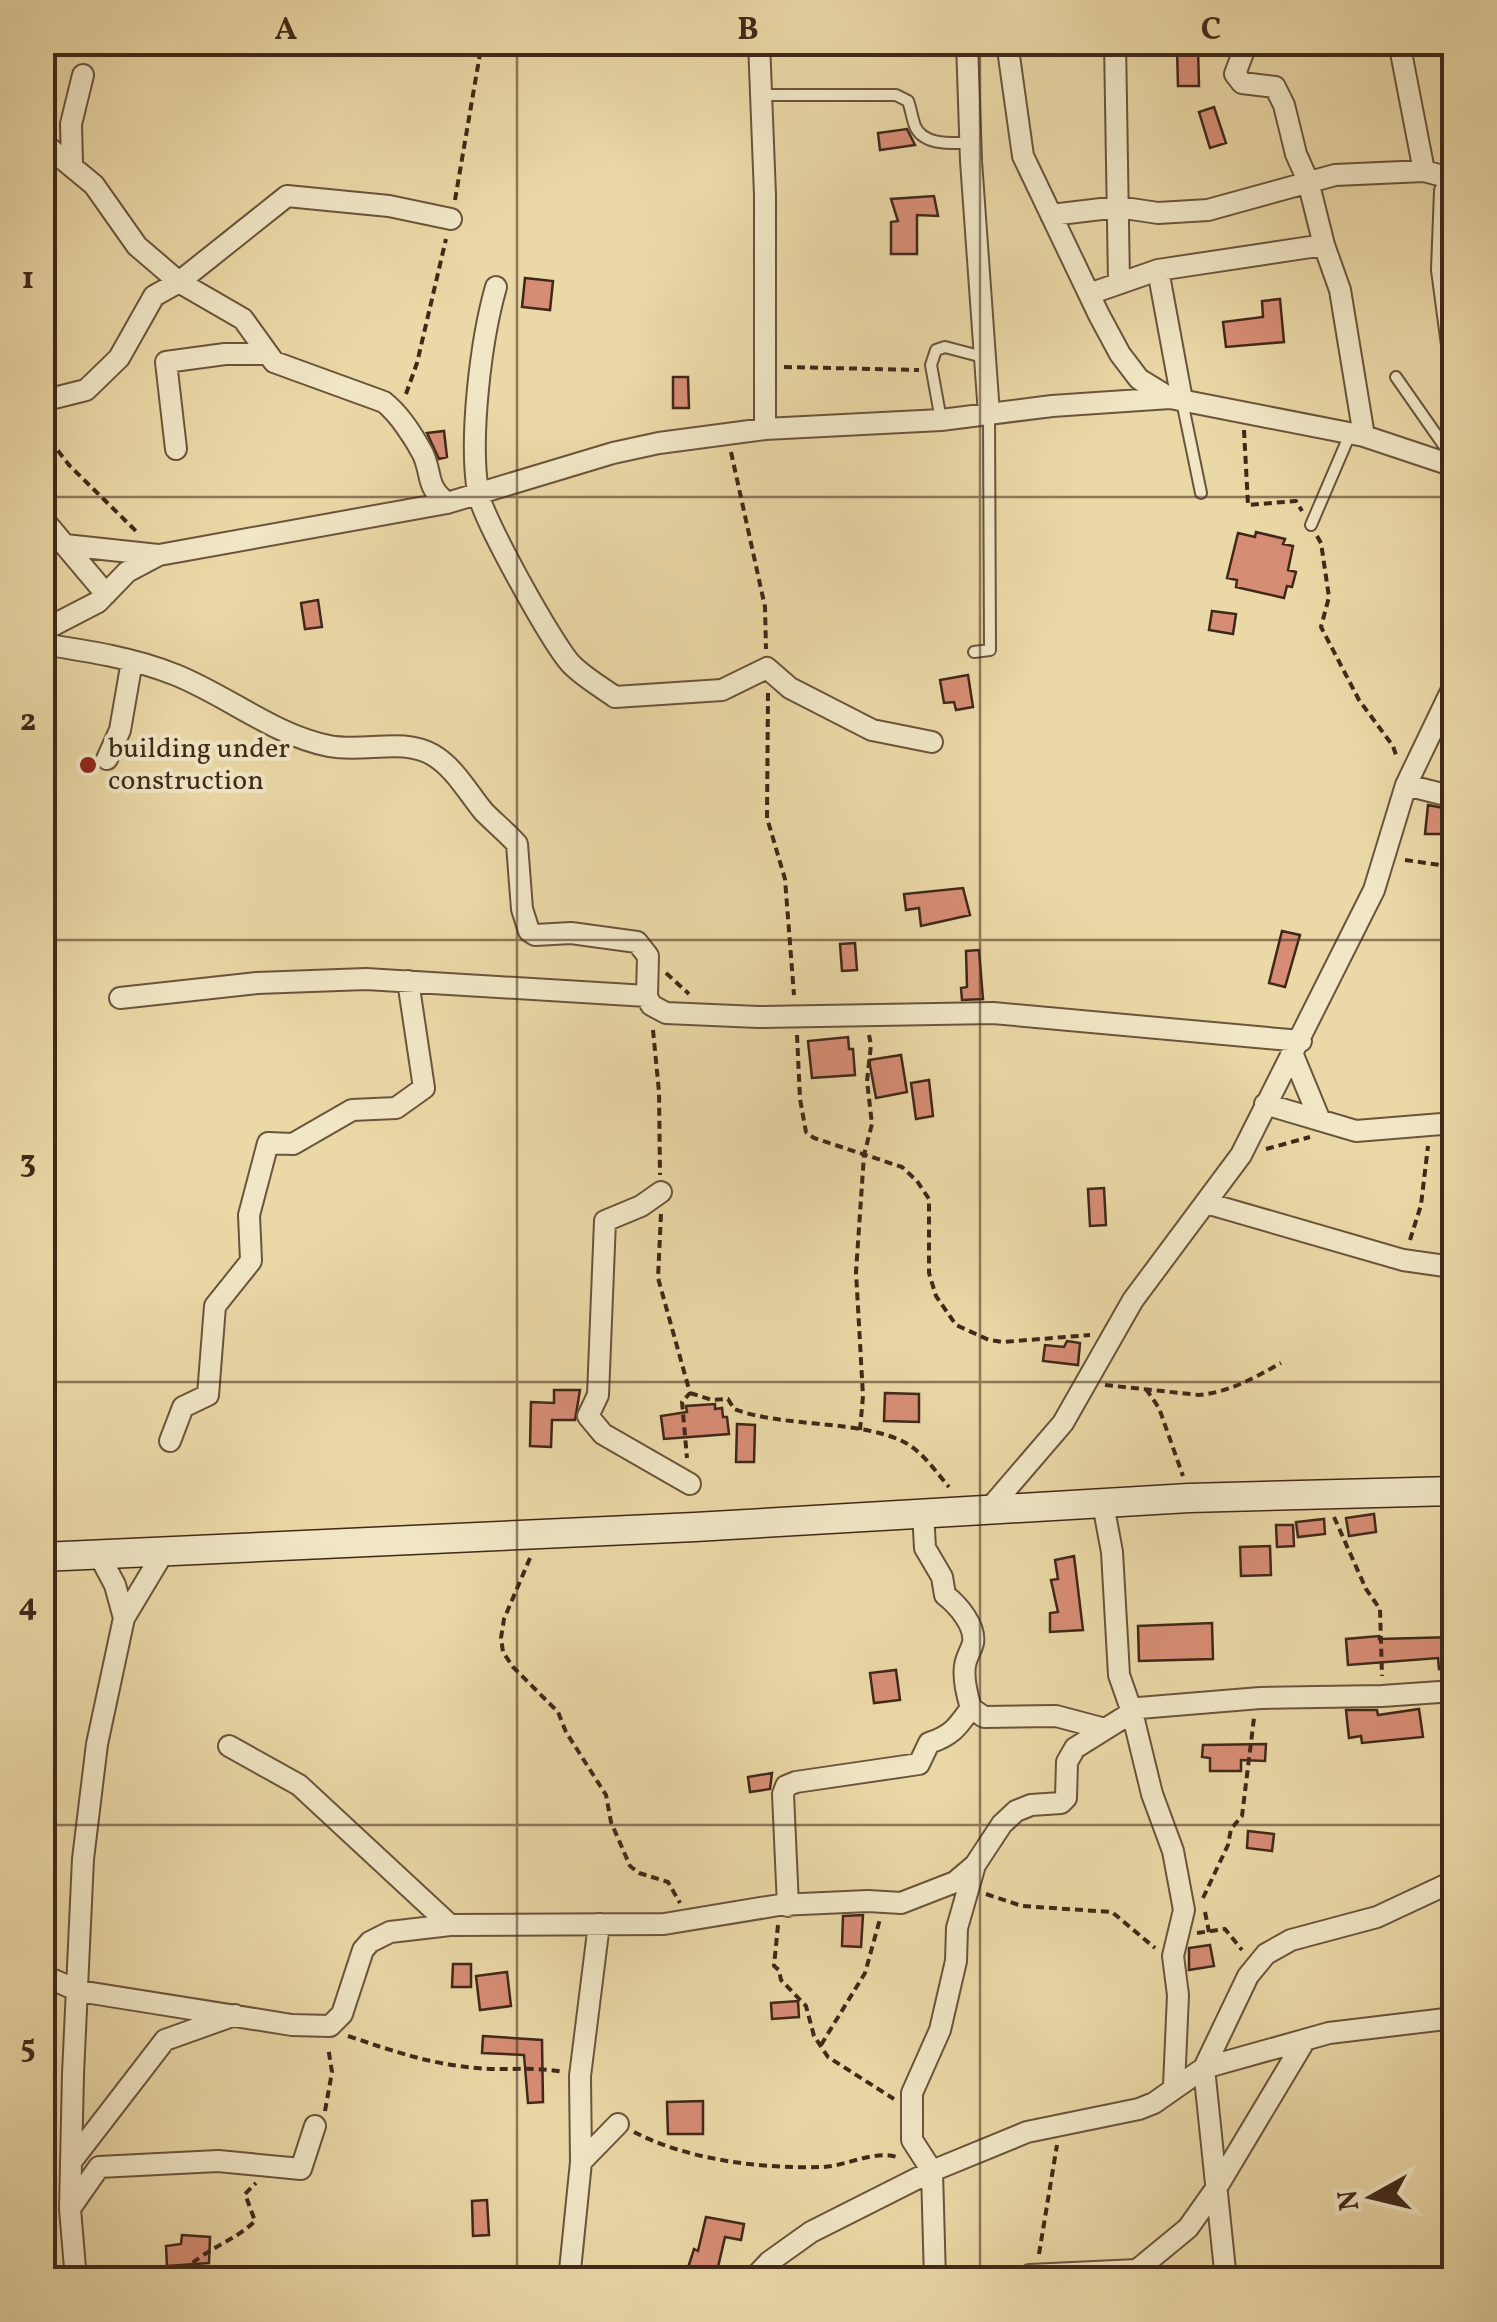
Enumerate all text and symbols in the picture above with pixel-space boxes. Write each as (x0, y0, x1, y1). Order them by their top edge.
text: A (275, 9, 298, 53)
text: B (737, 9, 759, 53)
text: C (1201, 9, 1221, 53)
text: 1 (22, 258, 34, 302)
text: 2 (20, 700, 36, 744)
place label: building under construction (108, 730, 290, 801)
marker: building under construction (77, 754, 99, 776)
text: 3 (20, 1142, 36, 1186)
text: 4 (18, 1585, 38, 1629)
text: 5 (20, 2027, 36, 2071)
north arrow (1322, 2147, 1422, 2247)
text: N (1329, 2187, 1370, 2213)

